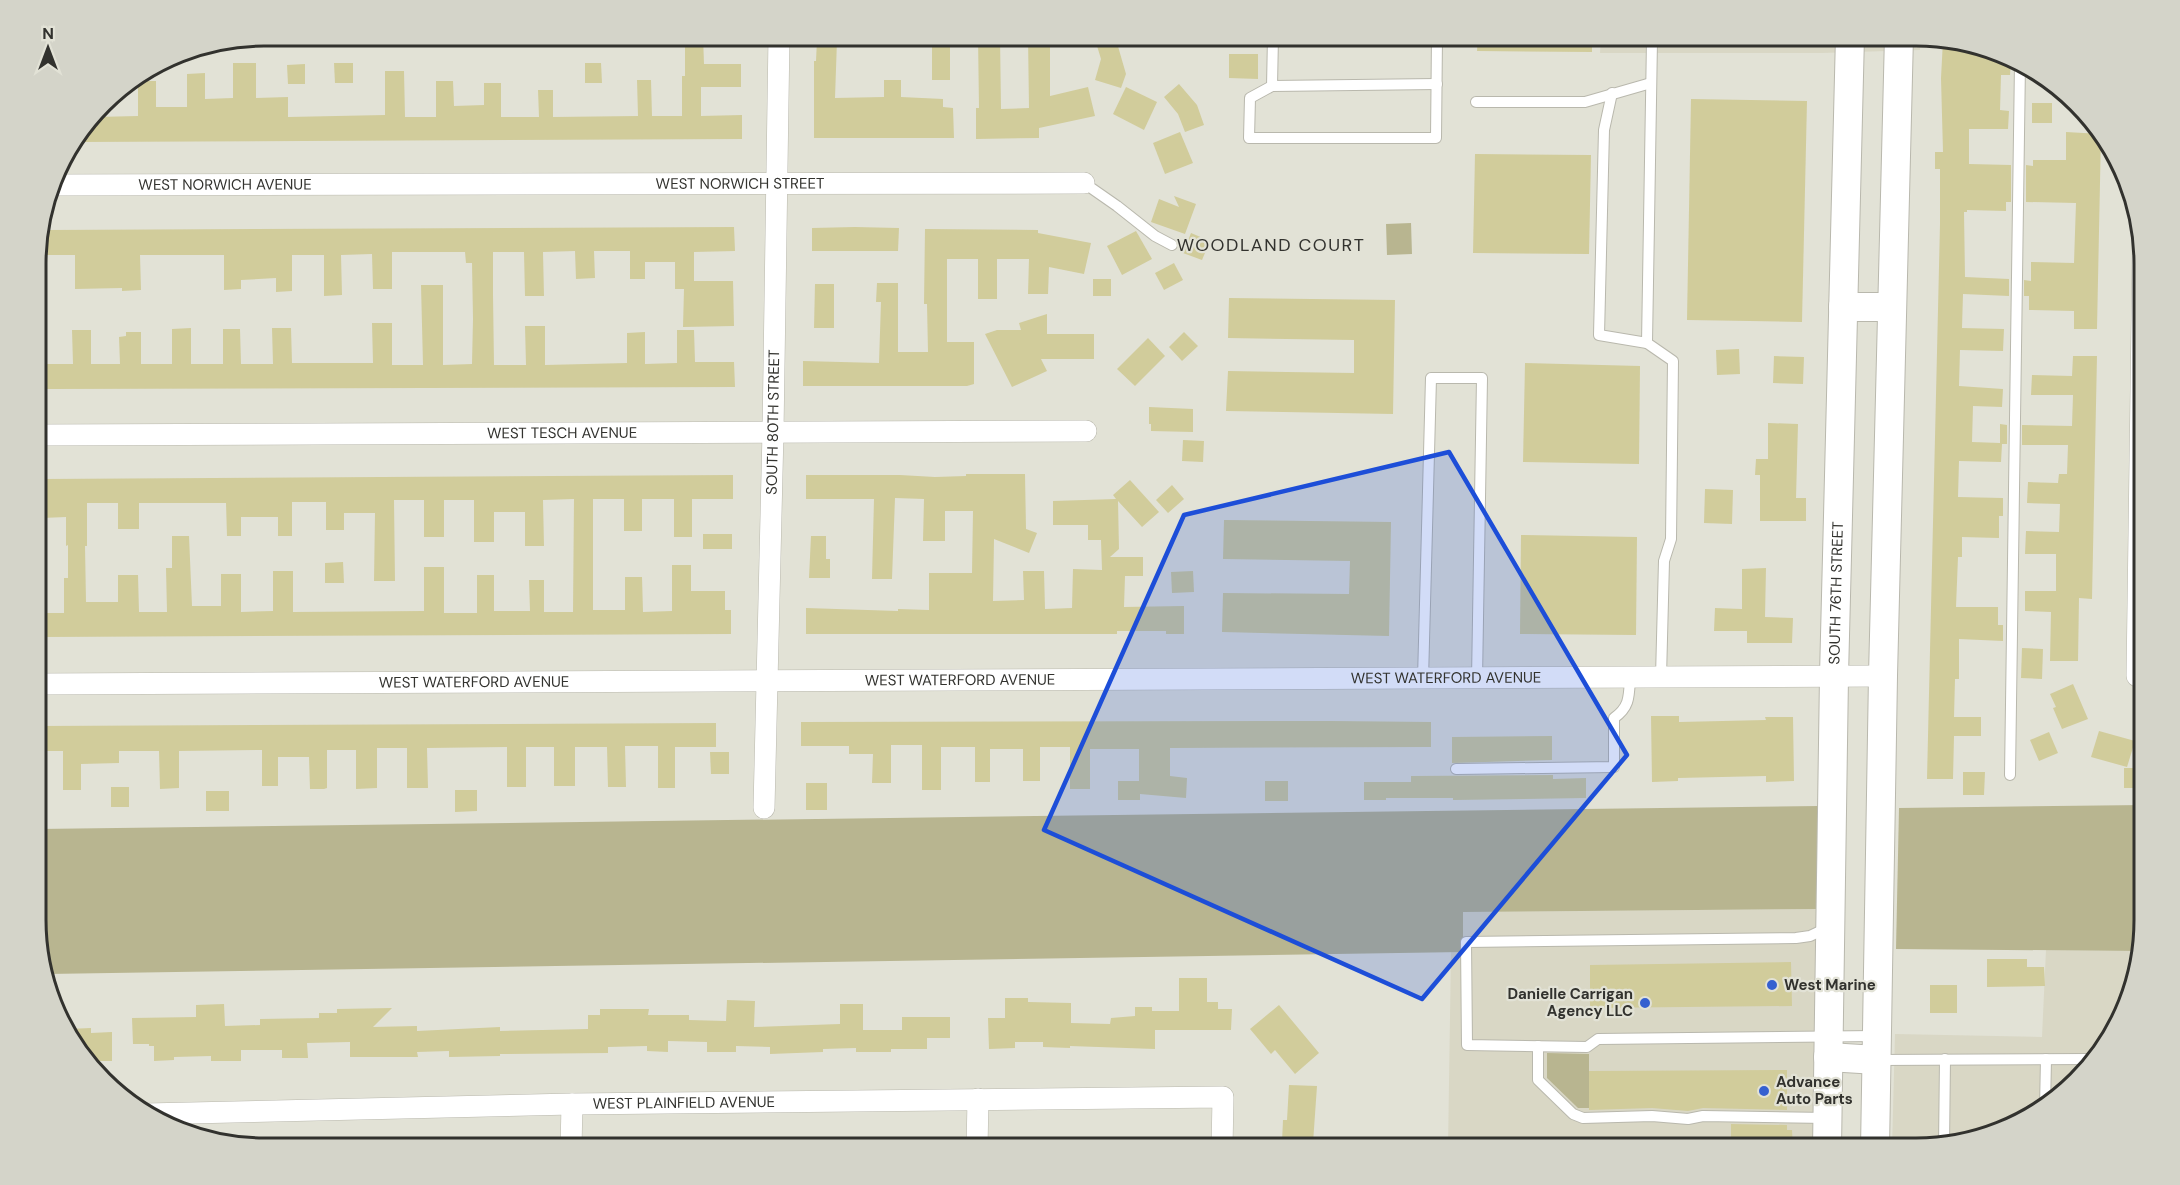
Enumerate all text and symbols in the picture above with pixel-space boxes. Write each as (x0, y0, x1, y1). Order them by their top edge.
north arrow (18, 18, 78, 78)
text: N (42, 23, 54, 44)
street label: WEST NORWICH AVENUE (138, 174, 312, 195)
street label: WEST NORWICH STREET (656, 174, 824, 194)
district label: WOODLAND COURT (1177, 233, 1365, 257)
street label: SOUTH 80TH STREET (761, 349, 784, 495)
street label: WEST TESCH AVENUE (487, 423, 637, 443)
street label: SOUTH 76TH STREET (1824, 521, 1848, 665)
street label: WEST WATERFORD AVENUE (1351, 667, 1541, 688)
street label: WEST WATERFORD AVENUE (865, 670, 1055, 690)
street label: WEST WATERFORD AVENUE (379, 672, 569, 693)
place label: West Marine (1784, 975, 1876, 995)
marker: West Marine (1765, 978, 1779, 992)
place label: Danielle Carrigan Agency LLC (1507, 984, 1633, 1021)
marker: Danielle Carrigan Agency LLC (1638, 996, 1652, 1010)
place label: Advance Auto Parts (1776, 1072, 1853, 1109)
marker: Advance Auto Parts (1757, 1084, 1771, 1098)
street label: WEST PLAINFIELD AVENUE (593, 1092, 775, 1114)

